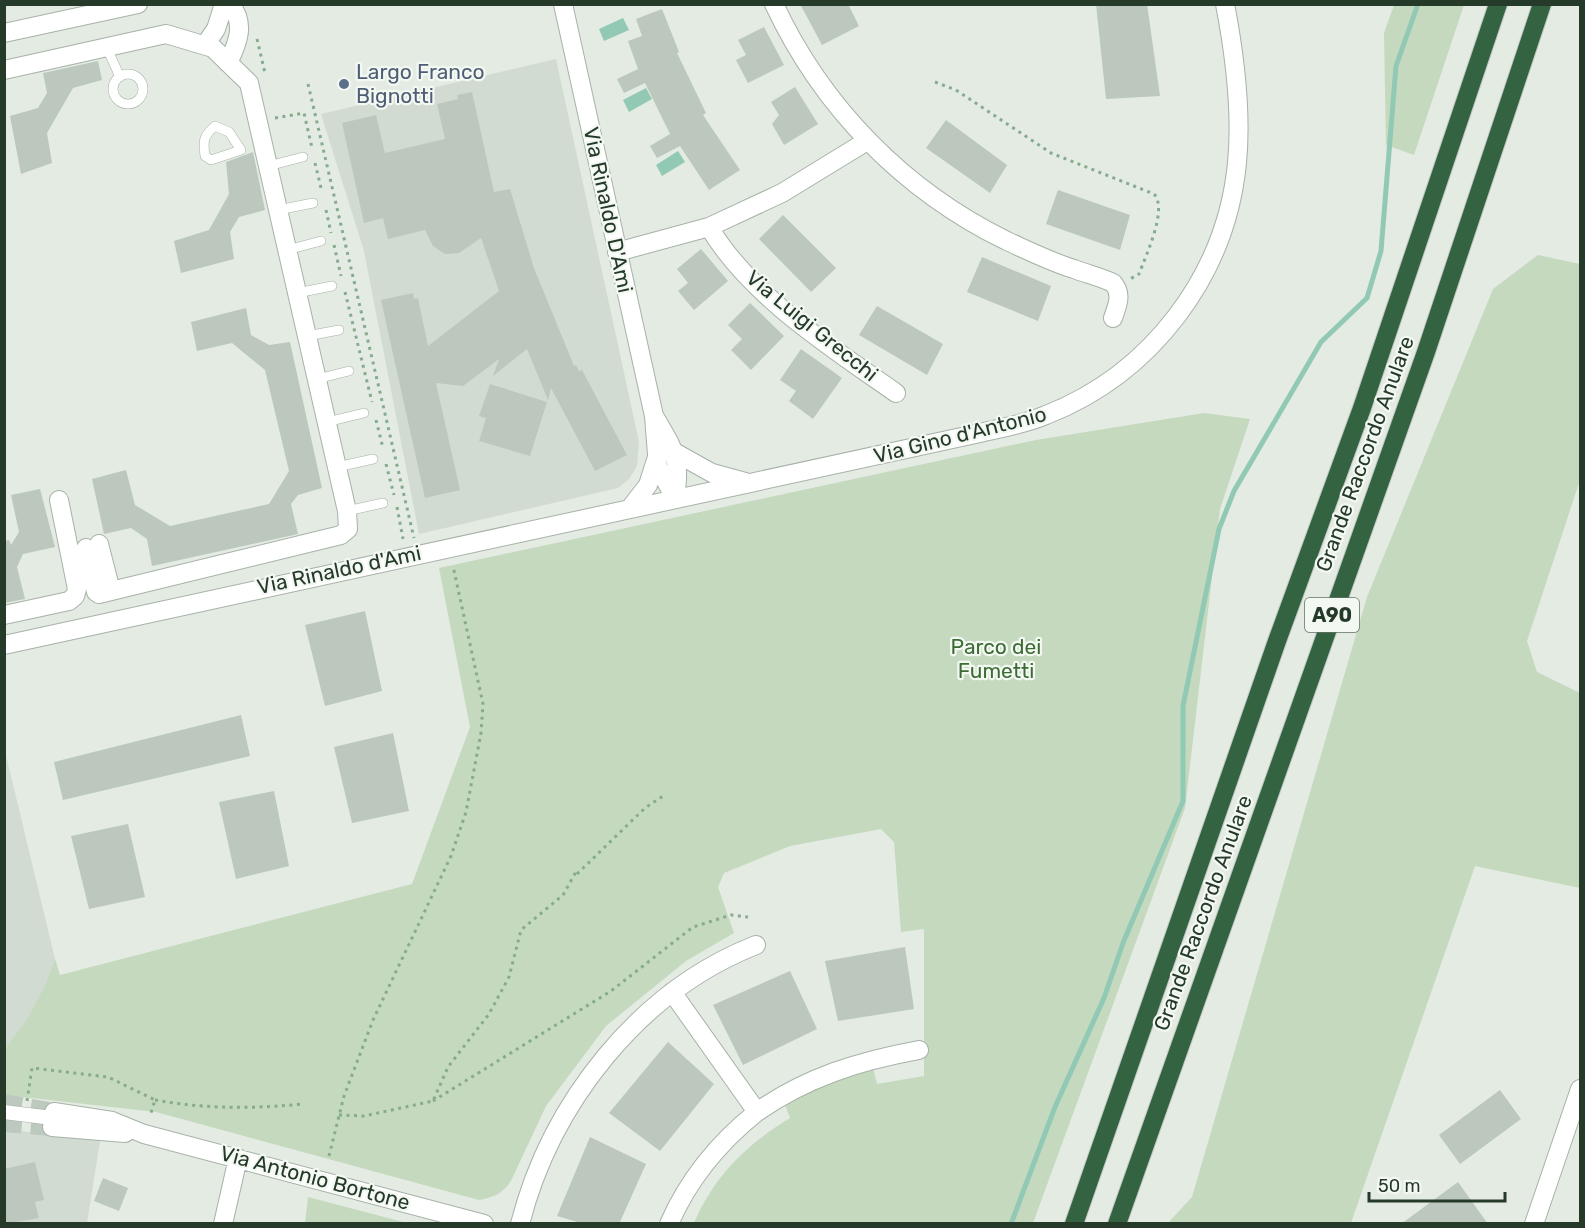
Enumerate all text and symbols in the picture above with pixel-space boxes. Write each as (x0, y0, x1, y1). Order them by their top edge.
place label: Largo Franco Bignotti (356, 59, 485, 108)
marker: Largo Franco Bignotti (337, 77, 351, 91)
street label: Via Rinaldo D'Ami (579, 125, 638, 295)
street label: Via Luigi Grecchi (741, 265, 883, 386)
street label: Grande Raccordo Anulare (1310, 333, 1419, 575)
street label: Via Gino d'Antonio (871, 401, 1049, 468)
street label: Via Rinaldo d'Ami (255, 540, 423, 599)
road number: A90 (1305, 598, 1359, 632)
park label: Parco dei Fumetti (951, 634, 1041, 683)
street label: Grande Raccordo Anulare (1148, 792, 1257, 1034)
street label: Via Antonio Bortone (217, 1140, 413, 1215)
scale bar (1369, 1165, 1506, 1203)
text: 50 m (1378, 1175, 1421, 1197)

